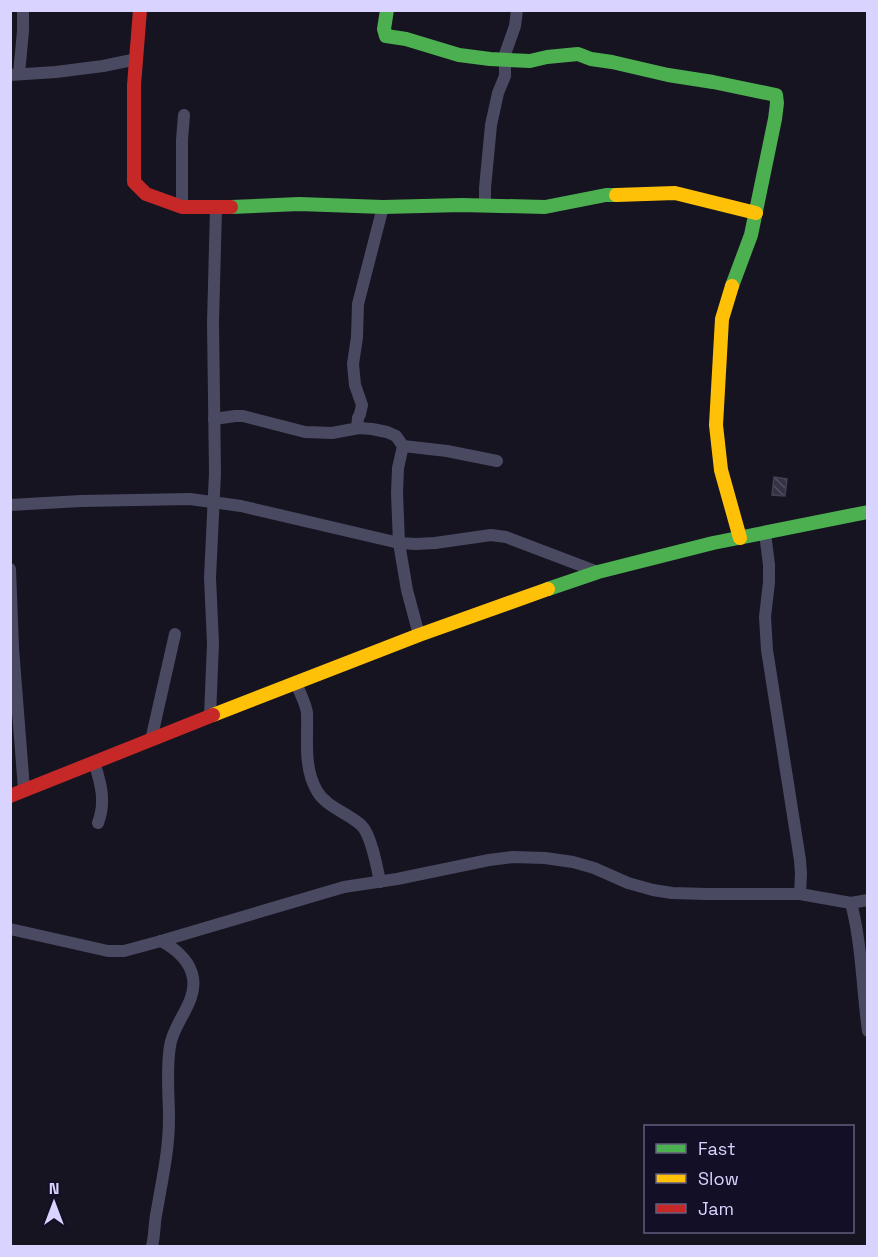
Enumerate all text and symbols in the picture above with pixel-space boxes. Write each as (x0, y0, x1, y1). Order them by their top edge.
legend (644, 1125, 854, 1233)
text: Fast (698, 1137, 735, 1160)
text: Slow (698, 1167, 739, 1190)
north arrow (24, 1173, 84, 1233)
text: N (49, 1178, 59, 1199)
text: Jam (698, 1197, 734, 1220)

